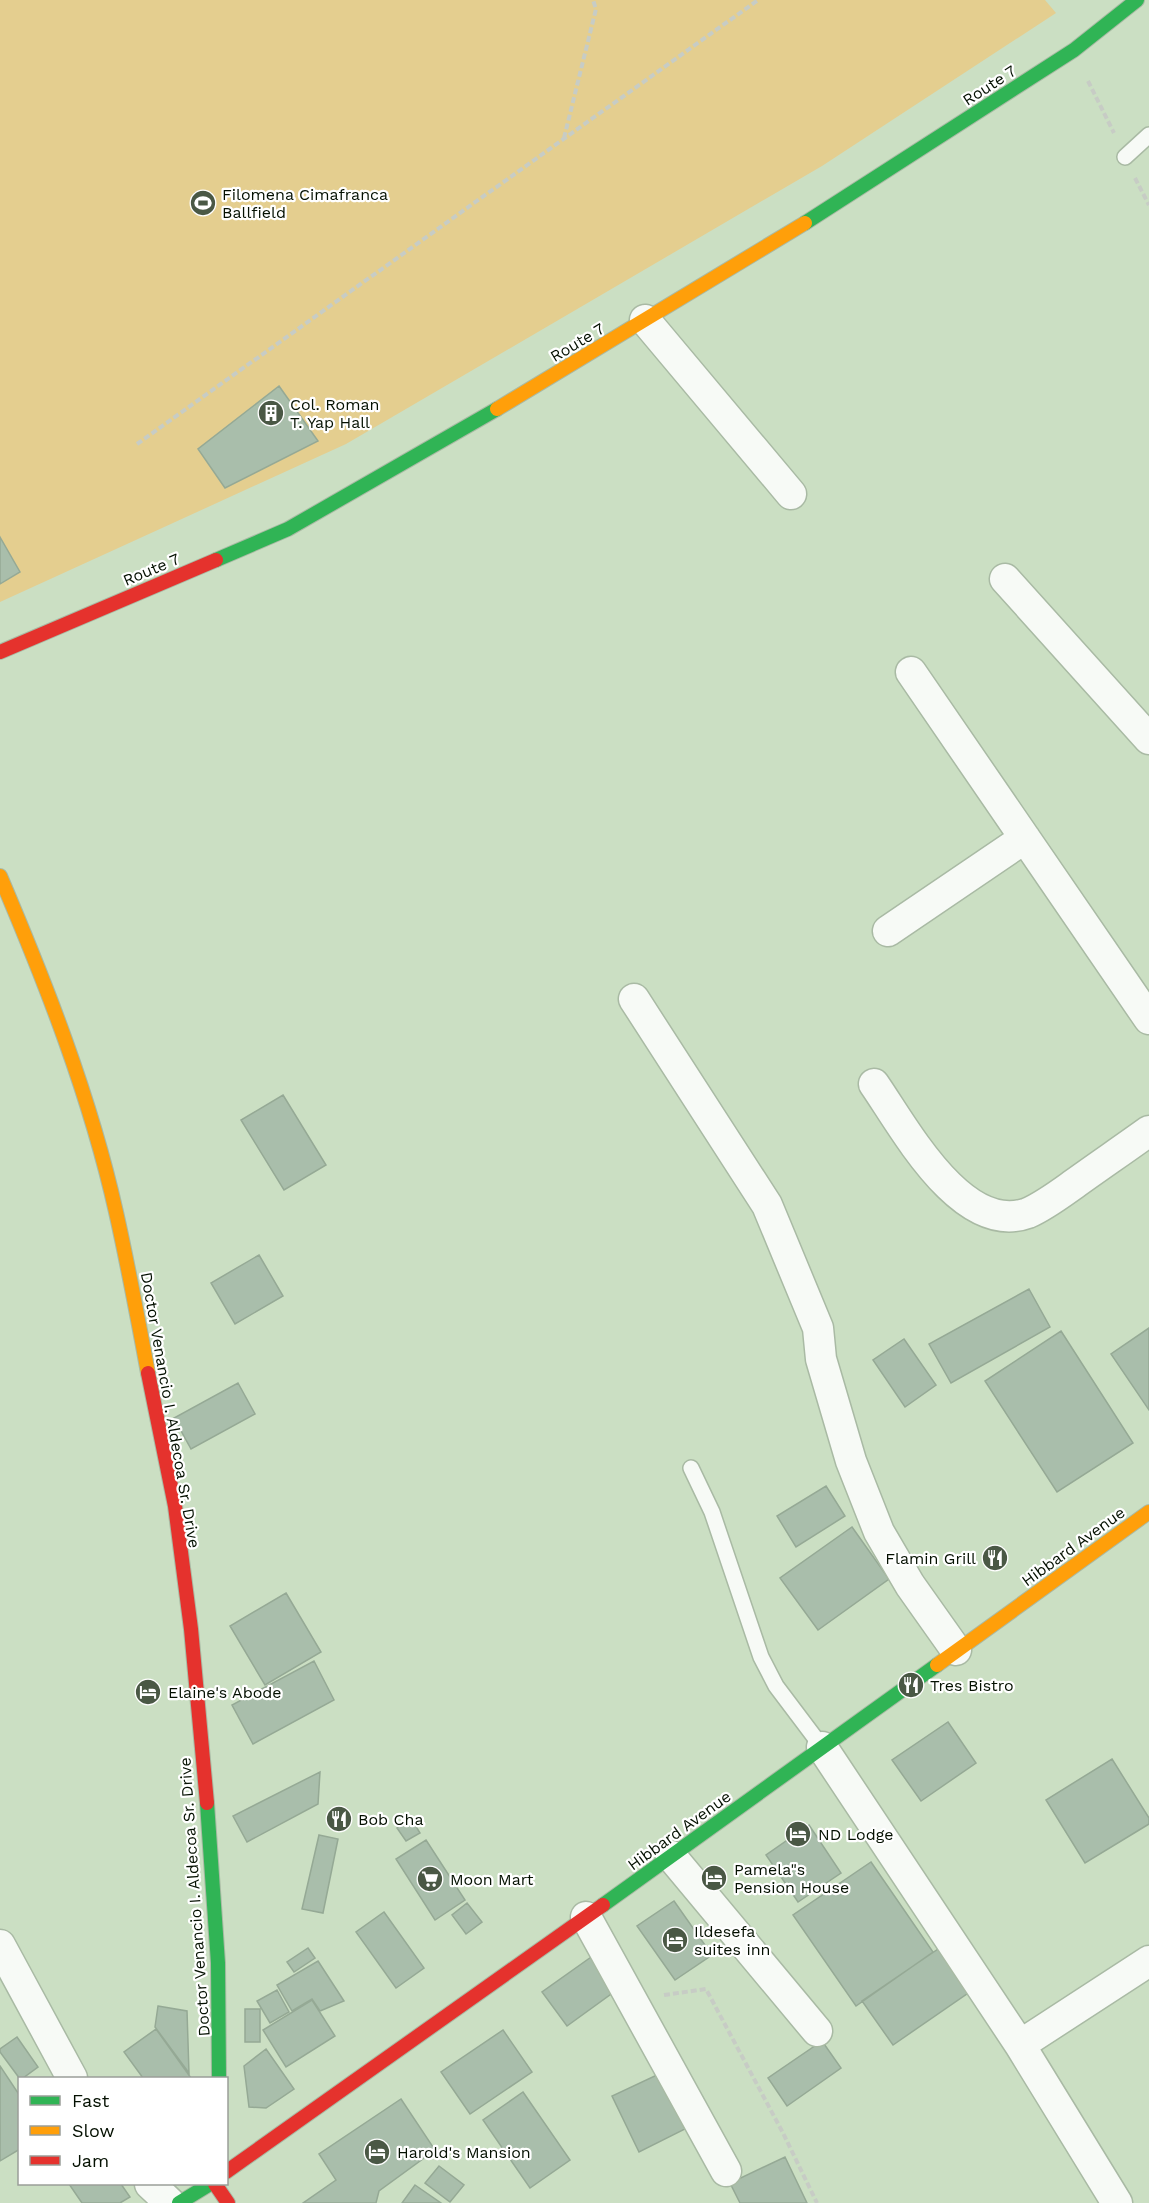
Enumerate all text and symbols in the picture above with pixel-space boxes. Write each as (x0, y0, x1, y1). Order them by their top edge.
street label: Route 7 (959, 61, 1019, 110)
place label: Filomena Cimafranca Ballfield (222, 185, 388, 222)
sports icon: Filomena Cimafranca Ballfield (188, 188, 218, 218)
street label: Route 7 (547, 319, 608, 366)
place label: Col. Roman T. Yap Hall (290, 395, 379, 432)
building icon: Col. Roman T. Yap Hall (256, 398, 286, 428)
street label: Route 7 (120, 549, 182, 590)
street label: Doctor Venancio I. Aldecoa Sr. Drive (137, 1271, 204, 1549)
street label: Hibbard Avenue (1018, 1503, 1129, 1590)
restaurant icon: Flamin Grill (980, 1543, 1010, 1573)
place label: Flamin Grill (885, 1549, 976, 1568)
restaurant icon: Tres Bistro (896, 1670, 926, 1700)
place label: Tres Bistro (930, 1676, 1014, 1695)
hotel icon: Elaine's Abode (133, 1677, 163, 1707)
place label: Elaine's Abode (168, 1683, 282, 1702)
street label: Doctor Venancio I. Aldecoa Sr. Drive (175, 1757, 214, 2037)
street label: Hibbard Avenue (624, 1787, 735, 1874)
restaurant icon: Bob Cha (324, 1804, 354, 1834)
place label: Bob Cha (358, 1810, 423, 1829)
hotel icon: ND Lodge (783, 1819, 813, 1849)
place label: ND Lodge (818, 1825, 893, 1844)
place label: Pamela"s Pension House (734, 1860, 849, 1897)
hotel icon: Pamela"s Pension House (699, 1863, 729, 1893)
supermarket icon: Moon Mart (415, 1864, 445, 1894)
place label: Moon Mart (450, 1870, 534, 1889)
place label: Ildesefa suites inn (694, 1922, 770, 1959)
hotel icon: Ildesefa suites inn (660, 1925, 690, 1955)
legend (18, 2077, 228, 2185)
text: Fast (72, 2090, 110, 2111)
text: Slow (72, 2120, 115, 2141)
hotel icon: Harold's Mansion (362, 2137, 392, 2167)
place label: Harold's Mansion (397, 2143, 531, 2162)
text: Jam (72, 2150, 109, 2171)

